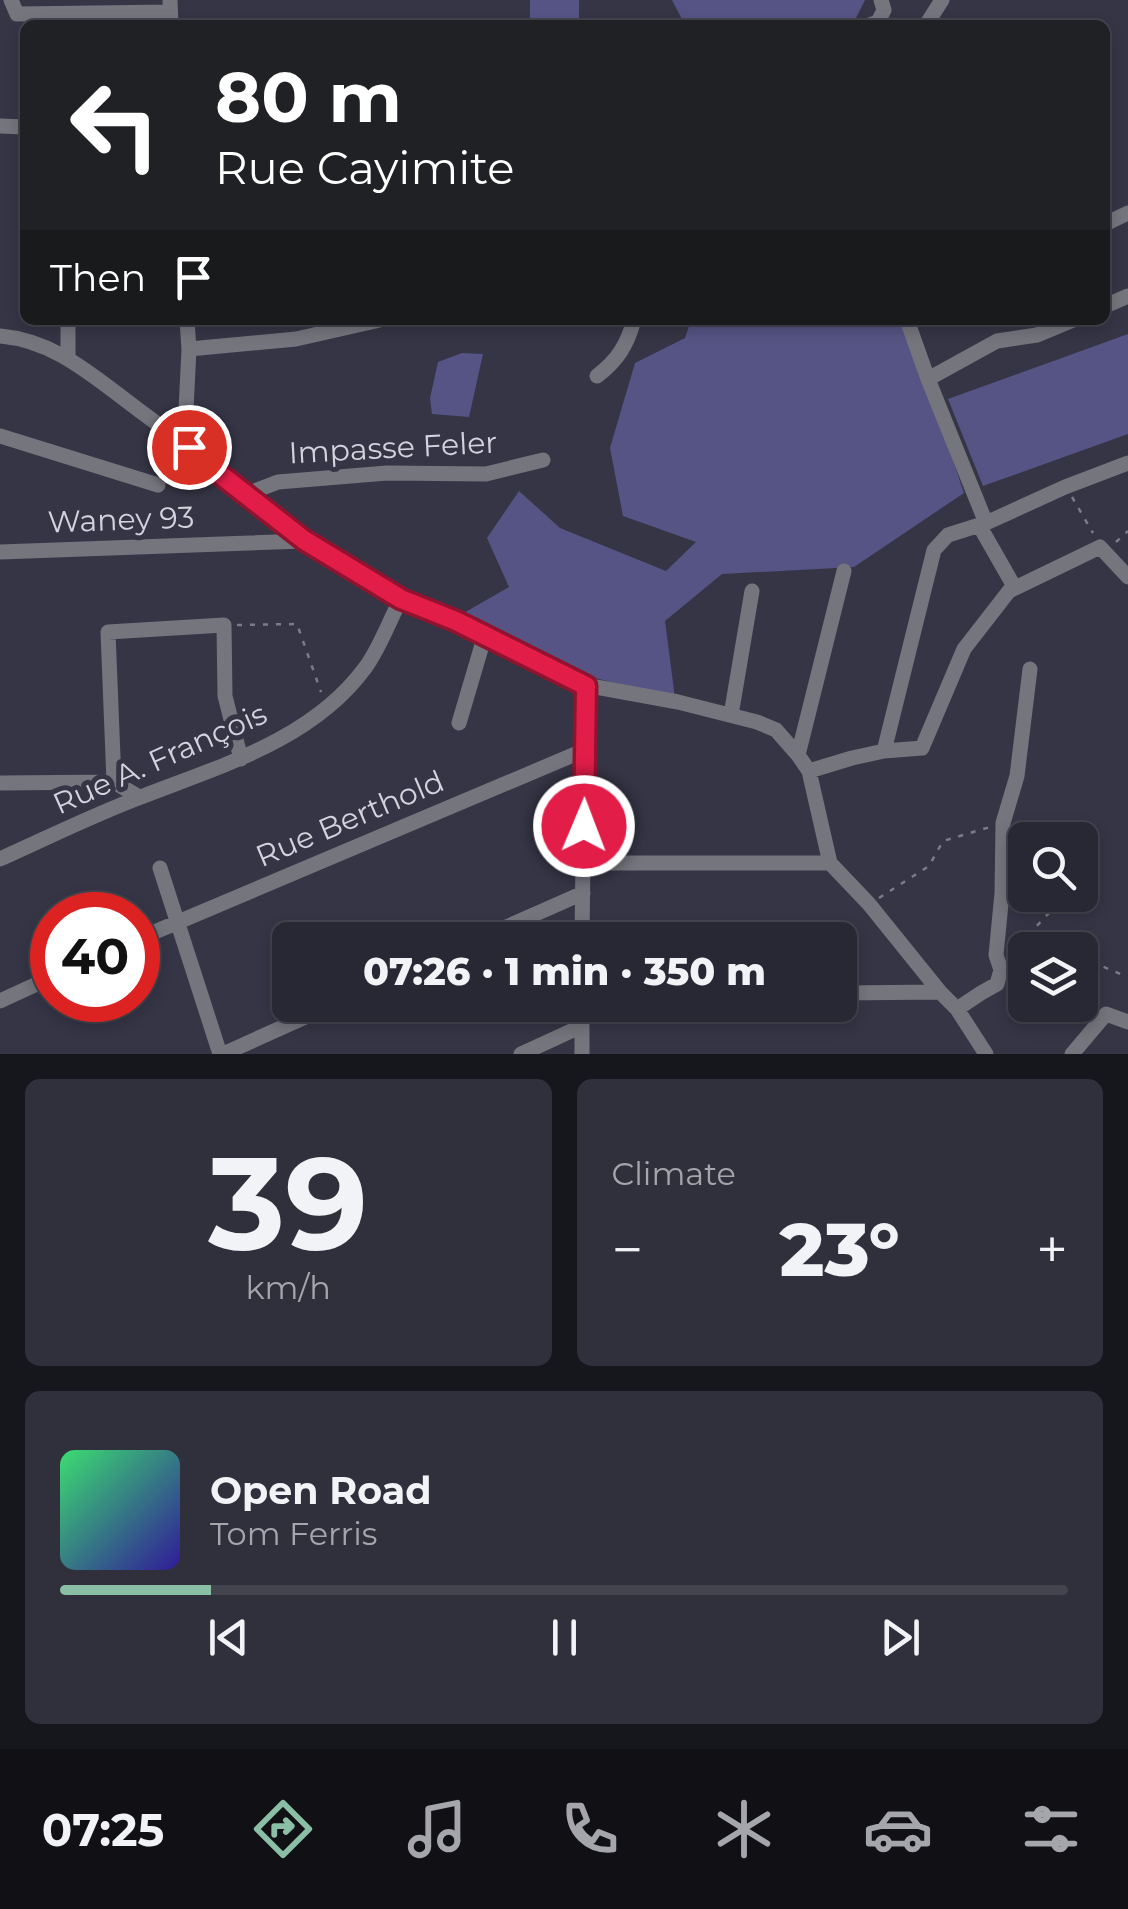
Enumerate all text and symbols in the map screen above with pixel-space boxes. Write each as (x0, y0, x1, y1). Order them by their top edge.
text: 80 m (215, 54, 402, 140)
icon: left (50, 60, 180, 190)
text: Rue Cayimite (215, 140, 515, 195)
icon: arrive (166, 250, 221, 305)
text: Then (50, 254, 146, 301)
pin (147, 405, 232, 490)
icon: arrive (162, 420, 217, 475)
street label: Impasse Feler (288, 424, 498, 471)
street label: Waney 93 (47, 498, 195, 541)
street label: Rue A. François (47, 695, 272, 822)
street label: Rue Berthold (250, 762, 449, 875)
position arrow (532, 774, 636, 878)
map controls (1008, 822, 1098, 1022)
button: search (1008, 822, 1098, 912)
speed limit sign: 40 (30, 892, 160, 1022)
button: layers (1008, 932, 1098, 1022)
text: 07:26 · 1 min · 350 m (363, 948, 766, 995)
text: 39 (208, 1123, 368, 1282)
text: Climate (612, 1154, 736, 1193)
text: 23° (780, 1203, 900, 1295)
text: − (612, 1216, 643, 1283)
text: + (1036, 1216, 1068, 1283)
text: km/h (246, 1268, 331, 1307)
text: Open Road (210, 1467, 432, 1514)
text: Tom Ferris (210, 1514, 377, 1553)
icon: previous (201, 1610, 256, 1665)
icon: pause (537, 1610, 592, 1665)
icon: next (873, 1610, 928, 1665)
icon: directions (248, 1794, 318, 1864)
icon: music (402, 1794, 472, 1864)
icon: phone (555, 1794, 625, 1864)
icon: climate (709, 1794, 779, 1864)
icon: car (863, 1794, 933, 1864)
icon: filters (1016, 1794, 1086, 1864)
text: 07:25 (42, 1802, 164, 1857)

